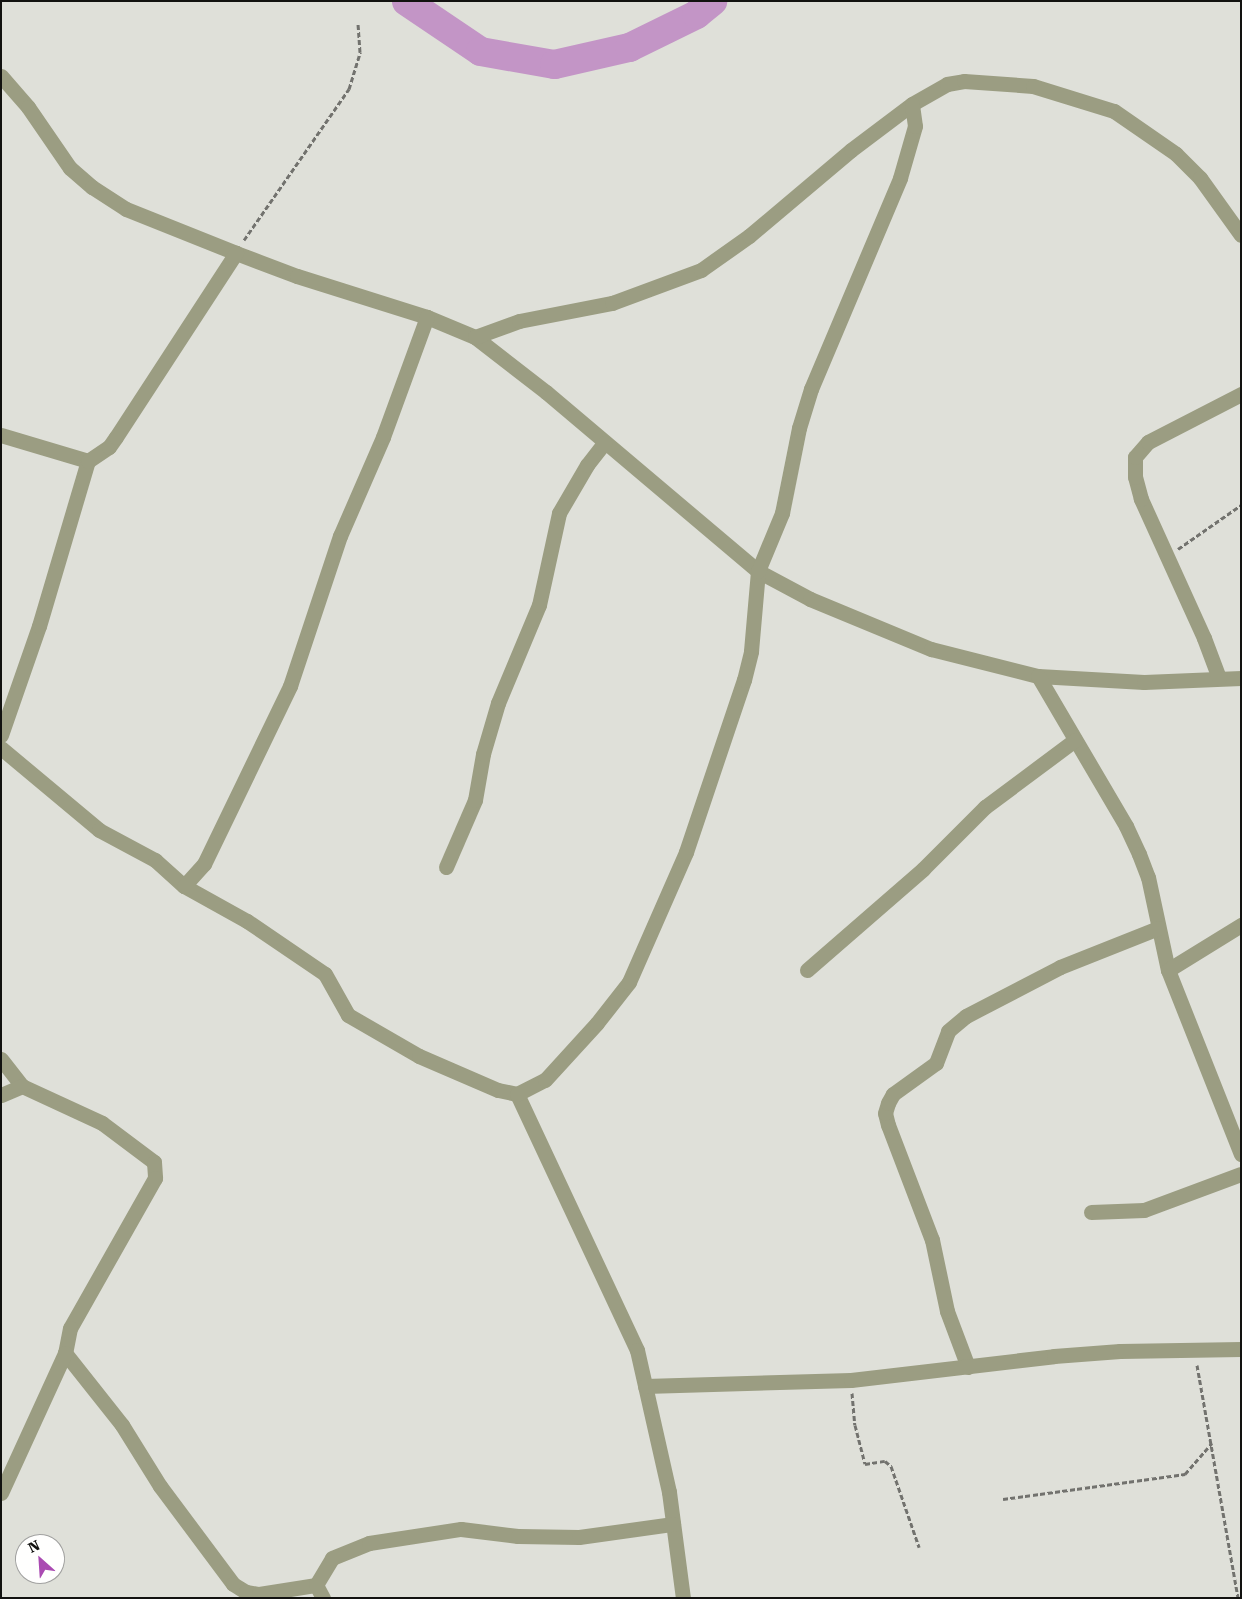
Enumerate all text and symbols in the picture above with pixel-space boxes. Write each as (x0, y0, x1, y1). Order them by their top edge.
north arrow (15, 1534, 65, 1584)
text: N (26, 1537, 42, 1556)

